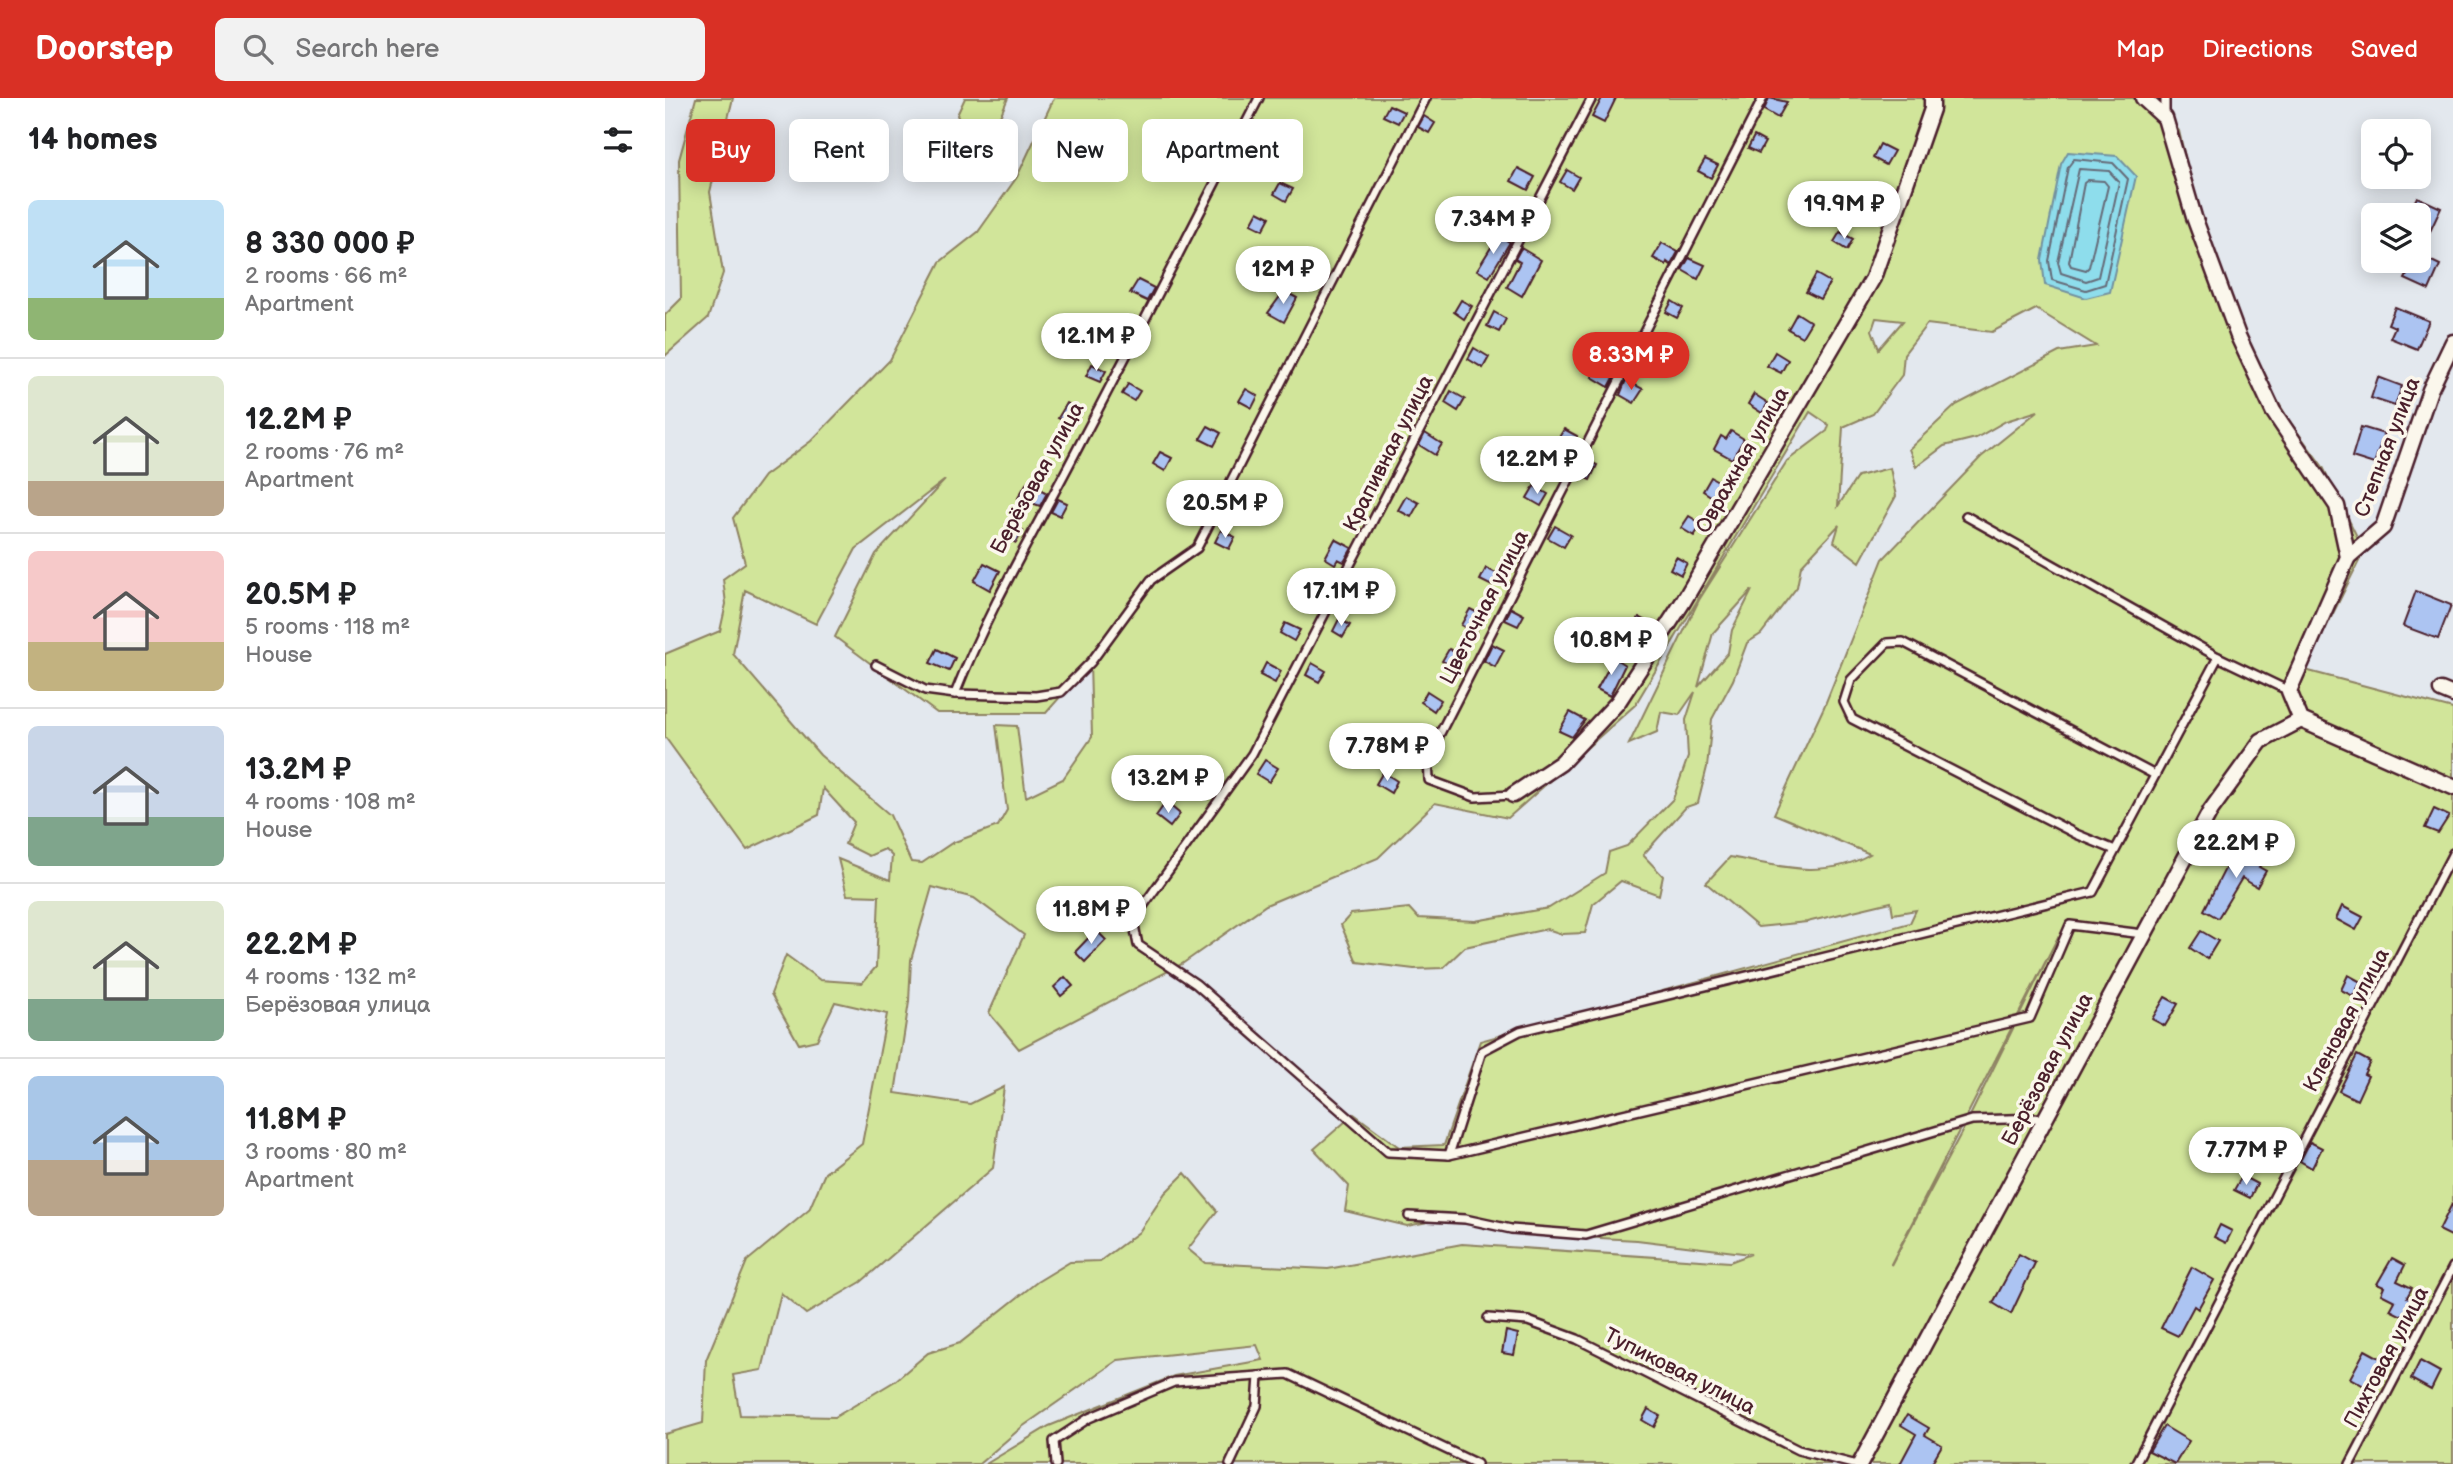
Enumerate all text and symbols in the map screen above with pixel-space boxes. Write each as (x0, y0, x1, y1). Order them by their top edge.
search box (215, 18, 705, 81)
text: Doorstep (35, 29, 173, 69)
icon: search (239, 30, 277, 68)
text: Search here (295, 34, 439, 65)
text: Map (2116, 35, 2164, 64)
text: Directions (2202, 35, 2313, 64)
text: Saved (2351, 35, 2418, 64)
chip: Buy (686, 119, 775, 182)
chip: Rent (789, 119, 889, 182)
chip: Filters (903, 119, 1018, 182)
chip: New (1032, 119, 1128, 182)
chip: Apartment (1142, 119, 1303, 182)
map controls (2361, 119, 2431, 273)
button: locate (2361, 119, 2431, 189)
icon: filters (599, 121, 637, 159)
text: 14 homes (28, 122, 157, 158)
pin: 19.9M ₽ (1779, 181, 1909, 241)
text: 19.9M ₽ (1803, 190, 1885, 218)
pin: 7.34M ₽ (1428, 197, 1558, 256)
button: layers (2361, 203, 2431, 273)
text: 7.34M ₽ (1451, 205, 1535, 233)
text: 8 330 000 ₽ (245, 226, 415, 262)
icon: home (84, 228, 168, 312)
pin: 12M ₽ (1234, 246, 1332, 306)
text: 12M ₽ (1252, 255, 1314, 283)
text: 2 rooms · 66 m² (245, 262, 407, 290)
text: Apartment (245, 290, 354, 318)
pin: 12.1M ₽ (1031, 314, 1161, 373)
text: 12.1M ₽ (1057, 322, 1135, 350)
pin: 8.33M ₽ (1566, 332, 1696, 392)
text: 8.33M ₽ (1588, 341, 1674, 369)
street label: Крапивная улица (1338, 370, 1439, 536)
street label: Степная улица (2349, 373, 2426, 521)
street label: Овражная улица (1690, 382, 1795, 538)
street label: Берёзовая улица (985, 398, 1090, 558)
text: 12.2M ₽ (245, 402, 352, 438)
icon: home (84, 404, 168, 488)
pin: 12.2M ₽ (1472, 436, 1602, 496)
text: 2 rooms · 76 m² (245, 438, 404, 466)
text: 12.2M ₽ (1496, 445, 1578, 473)
text: Apartment (245, 466, 354, 494)
pin: 20.5M ₽ (1160, 480, 1290, 540)
text: 20.5M ₽ (1182, 489, 1268, 517)
street label: Цветочная улица (1435, 525, 1534, 688)
pin: 17.1M ₽ (1276, 568, 1406, 628)
text: 20.5M ₽ (245, 577, 356, 613)
text: 17.1M ₽ (1303, 577, 1379, 605)
icon: home (84, 579, 168, 663)
text: 5 rooms · 118 m² (245, 613, 410, 641)
pin: 10.8M ₽ (1546, 618, 1676, 677)
text: 10.8M ₽ (1570, 626, 1652, 654)
text: House (245, 641, 312, 669)
pin: 7.78M ₽ (1322, 724, 1452, 783)
text: 7.78M ₽ (1345, 732, 1429, 760)
text: 13.2M ₽ (245, 752, 351, 788)
icon: home (84, 754, 168, 838)
pin: 13.2M ₽ (1103, 756, 1233, 815)
text: 13.2M ₽ (1127, 764, 1209, 792)
text: 4 rooms · 108 m² (245, 788, 416, 816)
text: House (245, 816, 312, 844)
pin: 22.2M ₽ (2171, 820, 2301, 880)
text: 22.2M ₽ (2193, 829, 2279, 857)
pin: 11.8M ₽ (1026, 886, 1156, 946)
text: 11.8M ₽ (1052, 895, 1130, 923)
text: 22.2M ₽ (245, 927, 357, 963)
icon: home (84, 929, 168, 1013)
street label: Кленовая улица (2298, 944, 2395, 1096)
text: 4 rooms · 132 m² (245, 963, 416, 991)
street label: Берёзовая улица (1997, 988, 2099, 1150)
text: Берёзовая улица (245, 991, 431, 1019)
text: 11.8M ₽ (245, 1102, 346, 1138)
icon: home (84, 1104, 168, 1188)
pin: 7.77M ₽ (2181, 1128, 2311, 1187)
text: 7.77M ₽ (2205, 1136, 2287, 1164)
text: 3 rooms · 80 m² (245, 1138, 407, 1166)
text: Apartment (245, 1166, 354, 1194)
street label: Пихтовая улица (2339, 1282, 2434, 1432)
street label: Тупиковая улица (1600, 1323, 1760, 1421)

